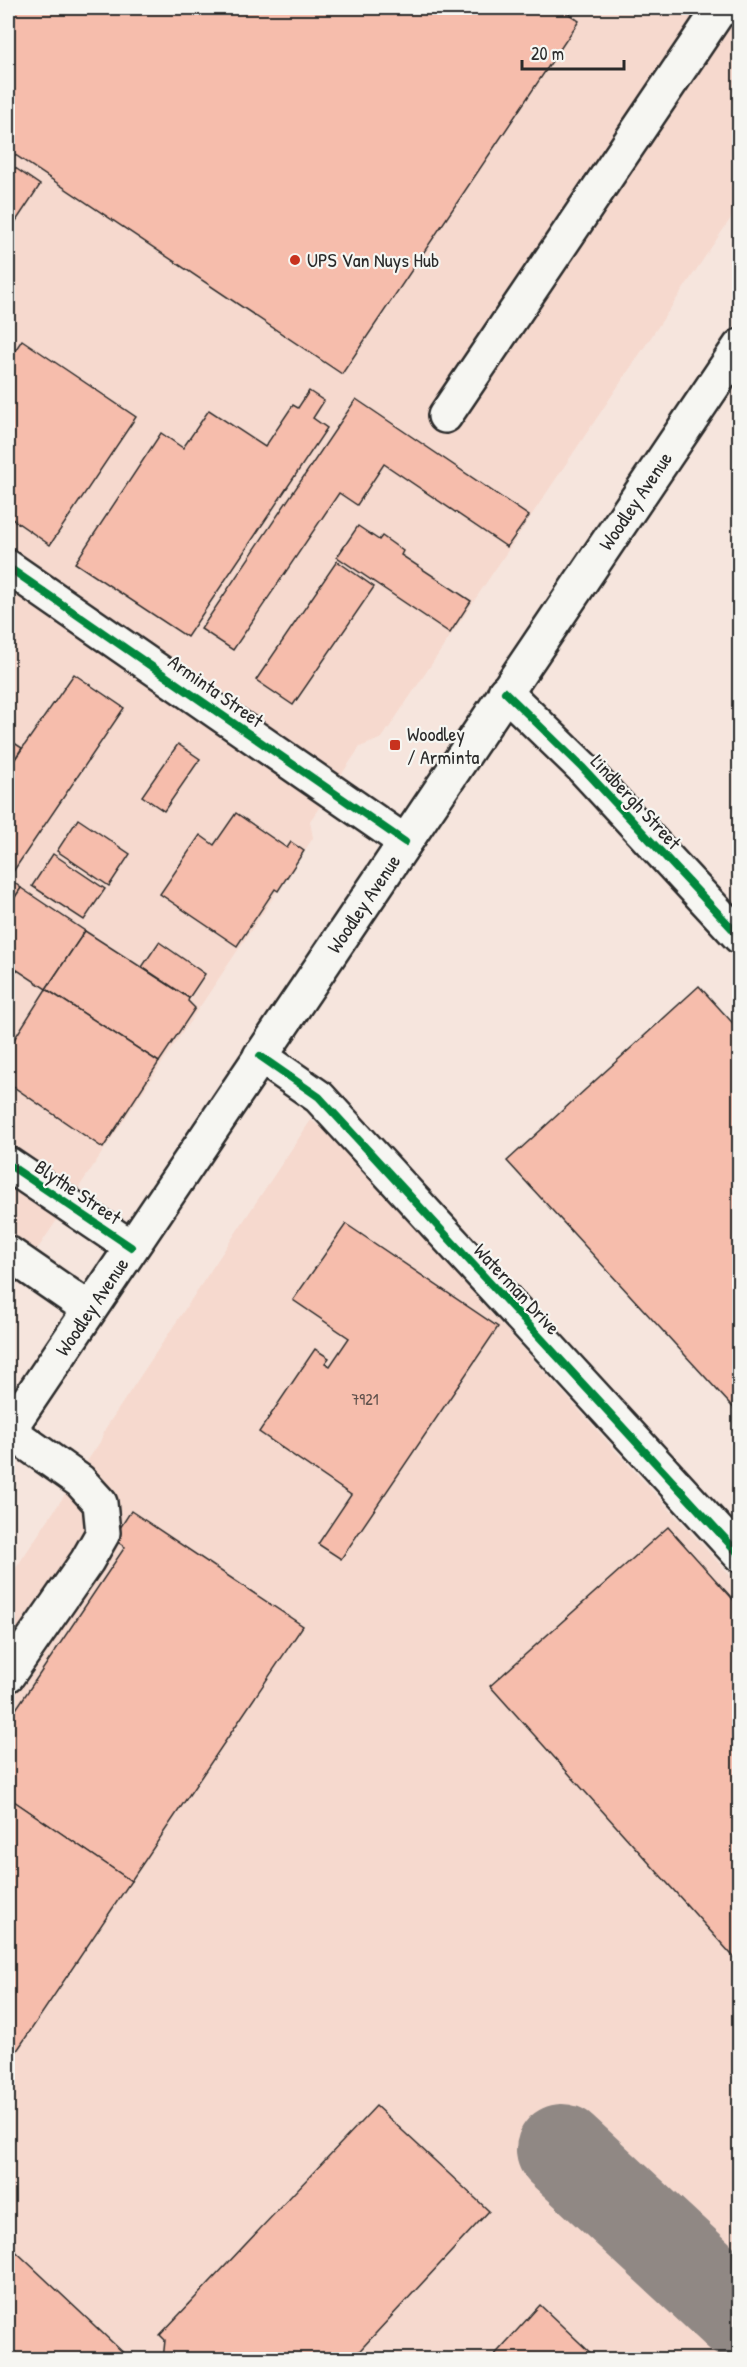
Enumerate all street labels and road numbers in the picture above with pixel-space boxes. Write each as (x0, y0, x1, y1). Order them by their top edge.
street label: Woodley Avenue (592, 446, 678, 555)
street label: Arminta Street (163, 648, 270, 734)
street label: Lindbergh Street (585, 748, 688, 856)
street label: Woodley Avenue (320, 849, 406, 958)
street label: Blythe Street (30, 1153, 128, 1231)
street label: Waterman Drive (468, 1237, 567, 1340)
street label: Woodley Avenue (49, 1252, 134, 1361)

